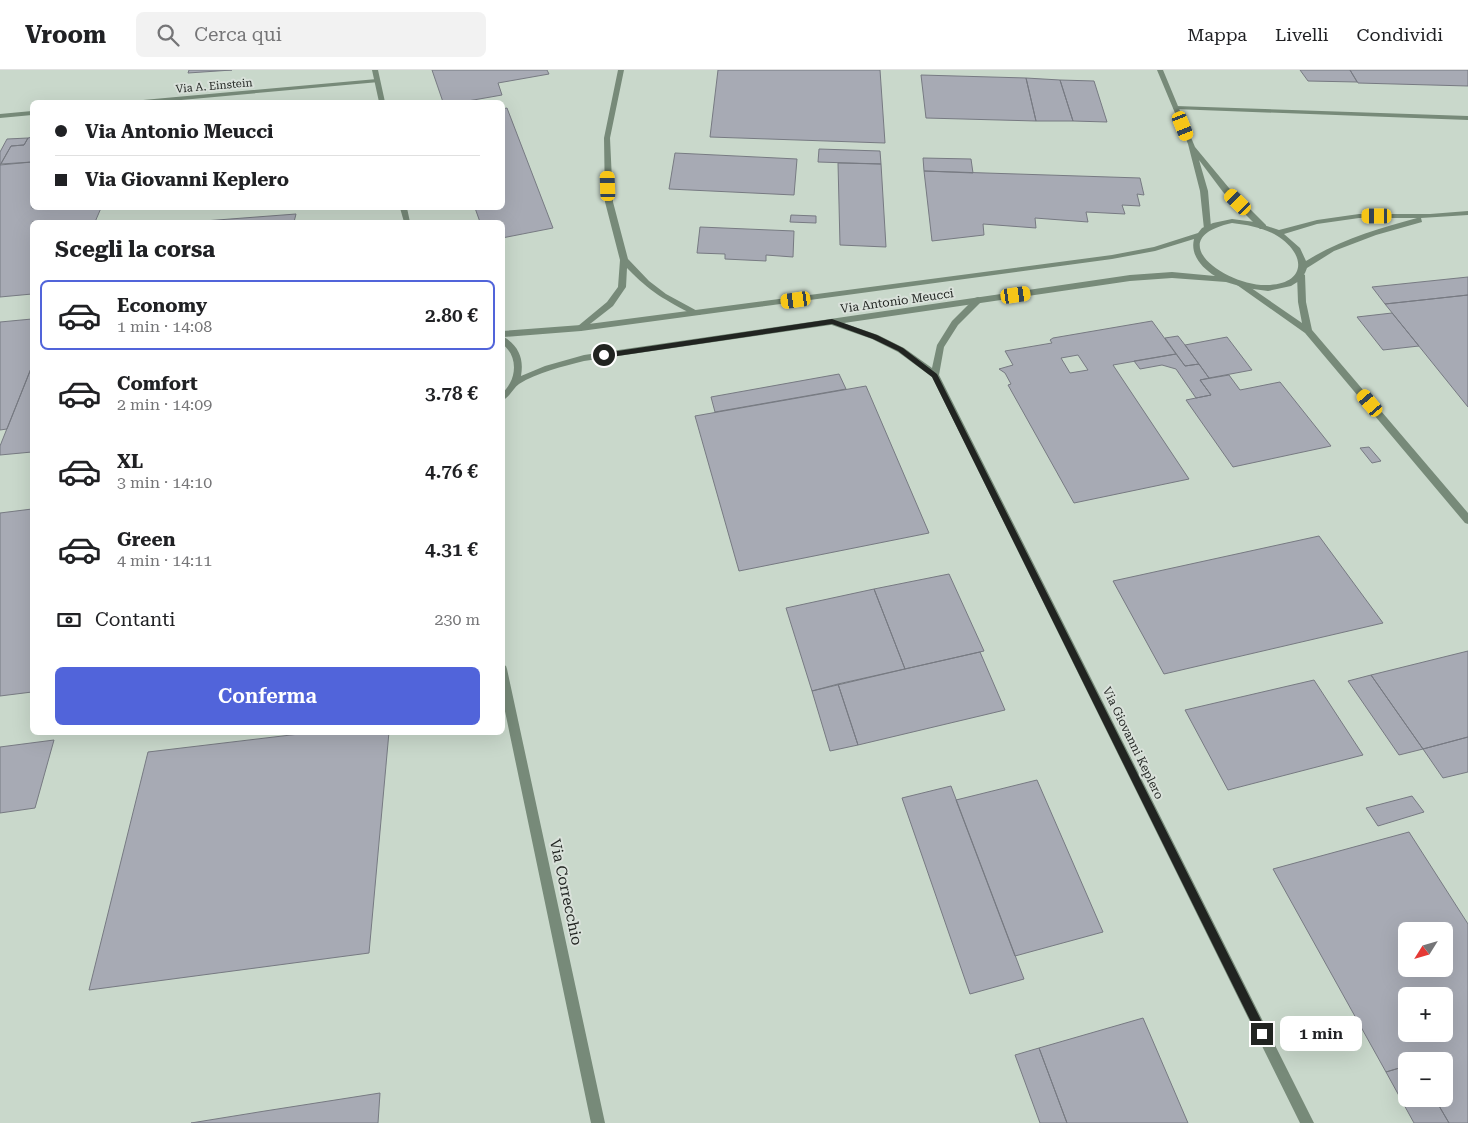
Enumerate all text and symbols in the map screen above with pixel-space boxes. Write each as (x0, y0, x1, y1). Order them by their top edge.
search box (136, 12, 486, 57)
text: Vroom (25, 21, 106, 49)
icon: search (154, 21, 182, 49)
text: Cerca qui (194, 23, 282, 46)
text: Mappa (1187, 24, 1247, 45)
text: Livelli (1275, 24, 1329, 45)
text: Condividi (1357, 24, 1443, 45)
street label: Via A. Einstein (175, 76, 253, 96)
car (1170, 109, 1195, 143)
text: Via Antonio Meucci (85, 120, 273, 143)
text: Via Giovanni Keplero (85, 168, 289, 191)
car (599, 171, 616, 201)
car (1222, 186, 1254, 218)
car (1362, 209, 1392, 224)
text: Scegli la corsa (55, 237, 215, 262)
car (1000, 285, 1031, 305)
street label: Via Antonio Meucci (839, 286, 955, 316)
car (780, 290, 811, 310)
icon: car (57, 293, 102, 338)
text: Economy (117, 294, 207, 317)
text: 2.80 € (425, 304, 478, 327)
text: 1 min · 14:08 (117, 317, 212, 336)
route start (593, 344, 615, 366)
icon: car (57, 371, 102, 416)
text: Comfort (117, 372, 198, 395)
text: 3.78 € (425, 382, 478, 405)
car (1354, 387, 1385, 419)
text: 2 min · 14:09 (117, 395, 212, 414)
icon: car (57, 449, 102, 494)
text: XL (117, 450, 143, 473)
text: 4.76 € (425, 460, 478, 483)
text: 3 min · 14:10 (117, 473, 212, 492)
icon: car (57, 527, 102, 572)
text: Green (117, 528, 175, 551)
text: 4.31 € (425, 538, 478, 561)
text: 4 min · 14:11 (117, 551, 212, 570)
icon: cash (55, 606, 83, 634)
text: Contanti (95, 608, 175, 631)
text: 230 m (434, 610, 480, 629)
button: Conferma (55, 667, 480, 725)
street label: Via Giovanni Keplero (1100, 685, 1166, 801)
street label: Via Correcchio (546, 837, 586, 947)
north arrow (1398, 922, 1452, 978)
map controls (1398, 922, 1453, 1107)
button: + (1398, 987, 1453, 1042)
callout: 1 min (1280, 1016, 1362, 1052)
route end (1251, 1023, 1273, 1045)
text: 1 min (1299, 1024, 1343, 1043)
button: − (1398, 1052, 1453, 1107)

